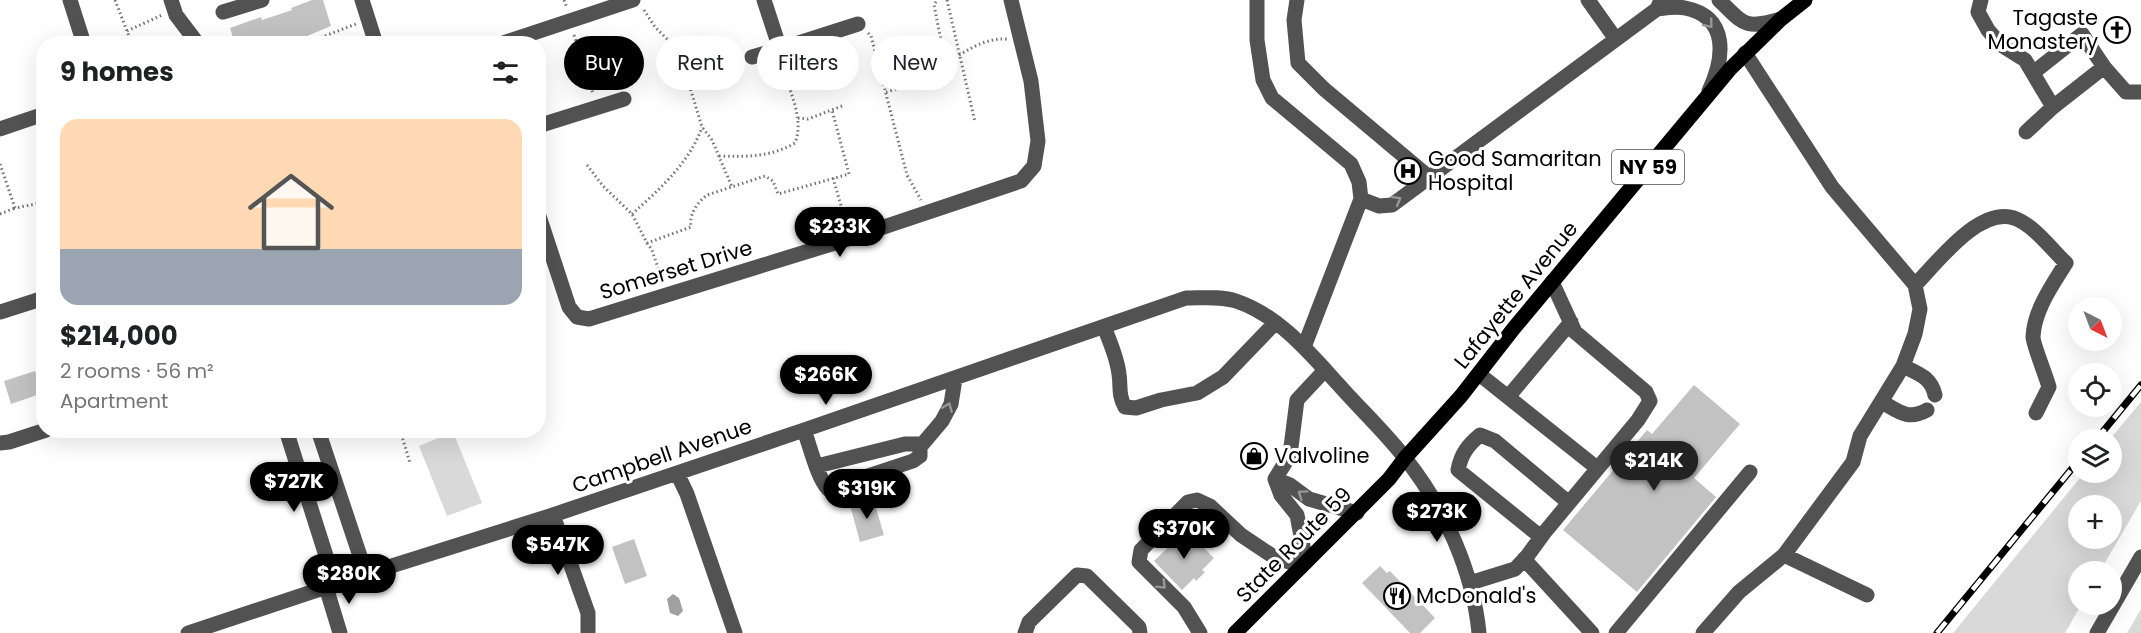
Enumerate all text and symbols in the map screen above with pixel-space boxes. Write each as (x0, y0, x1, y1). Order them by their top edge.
place label: Tagaste Monastery (1988, 3, 2098, 56)
church icon: Tagaste Monastery (2102, 15, 2132, 45)
one-way arrow (1701, 17, 1712, 28)
chip: Buy (564, 36, 644, 90)
chip: Rent (656, 36, 745, 90)
chip: Filters (757, 36, 859, 90)
chip: New (871, 36, 958, 90)
text: 9 homes (60, 54, 174, 90)
icon: filters (489, 56, 522, 89)
place label: Good Samaritan Hospital (1428, 144, 1602, 197)
road number: NY 59 (1612, 150, 1684, 184)
hospital icon: Good Samaritan Hospital (1393, 156, 1423, 186)
icon: home (237, 158, 345, 266)
one-way arrow (1391, 196, 1402, 207)
pin: $233K (798, 207, 882, 258)
text: $233K (809, 212, 871, 240)
street label: Lafayette Avenue (1447, 215, 1584, 375)
street label: Somerset Drive (596, 233, 756, 307)
north arrow (2068, 297, 2122, 351)
map controls (2068, 297, 2122, 615)
text: $214,000 (60, 318, 178, 354)
pin: $266K (784, 355, 868, 406)
text: 2 rooms · 56 m² (60, 357, 214, 385)
text: $266K (794, 360, 858, 388)
button: locate (2068, 363, 2122, 417)
text: Apartment (60, 387, 168, 415)
one-way arrow (941, 403, 954, 413)
street label: Campbell Avenue (568, 411, 756, 500)
button: layers (2068, 429, 2122, 483)
shop icon: Valvoline (1239, 441, 1269, 471)
place label: Valvoline (1274, 441, 1370, 470)
pin: $214K (1612, 441, 1696, 492)
text: $214K (1624, 446, 1684, 474)
pin: $727K (252, 462, 336, 513)
text: $727K (264, 467, 324, 495)
pin: $319K (825, 469, 909, 520)
text: $319K (837, 474, 897, 502)
street label: State Route 59 (1229, 480, 1358, 609)
one-way arrow (1297, 490, 1308, 501)
pin: $273K (1395, 492, 1479, 543)
button: + (2068, 495, 2122, 549)
text: $273K (1406, 497, 1468, 525)
pin: $370K (1142, 509, 1226, 560)
text: $370K (1153, 514, 1215, 542)
pin: $547K (516, 525, 600, 576)
text: $547K (526, 530, 590, 558)
pin: $280K (307, 554, 391, 605)
text: $280K (317, 559, 381, 587)
button: − (2068, 561, 2122, 615)
one-way arrow (1155, 578, 1166, 589)
restaurant icon: McDonald's (1382, 581, 1412, 611)
place label: McDonald's (1416, 581, 1536, 610)

